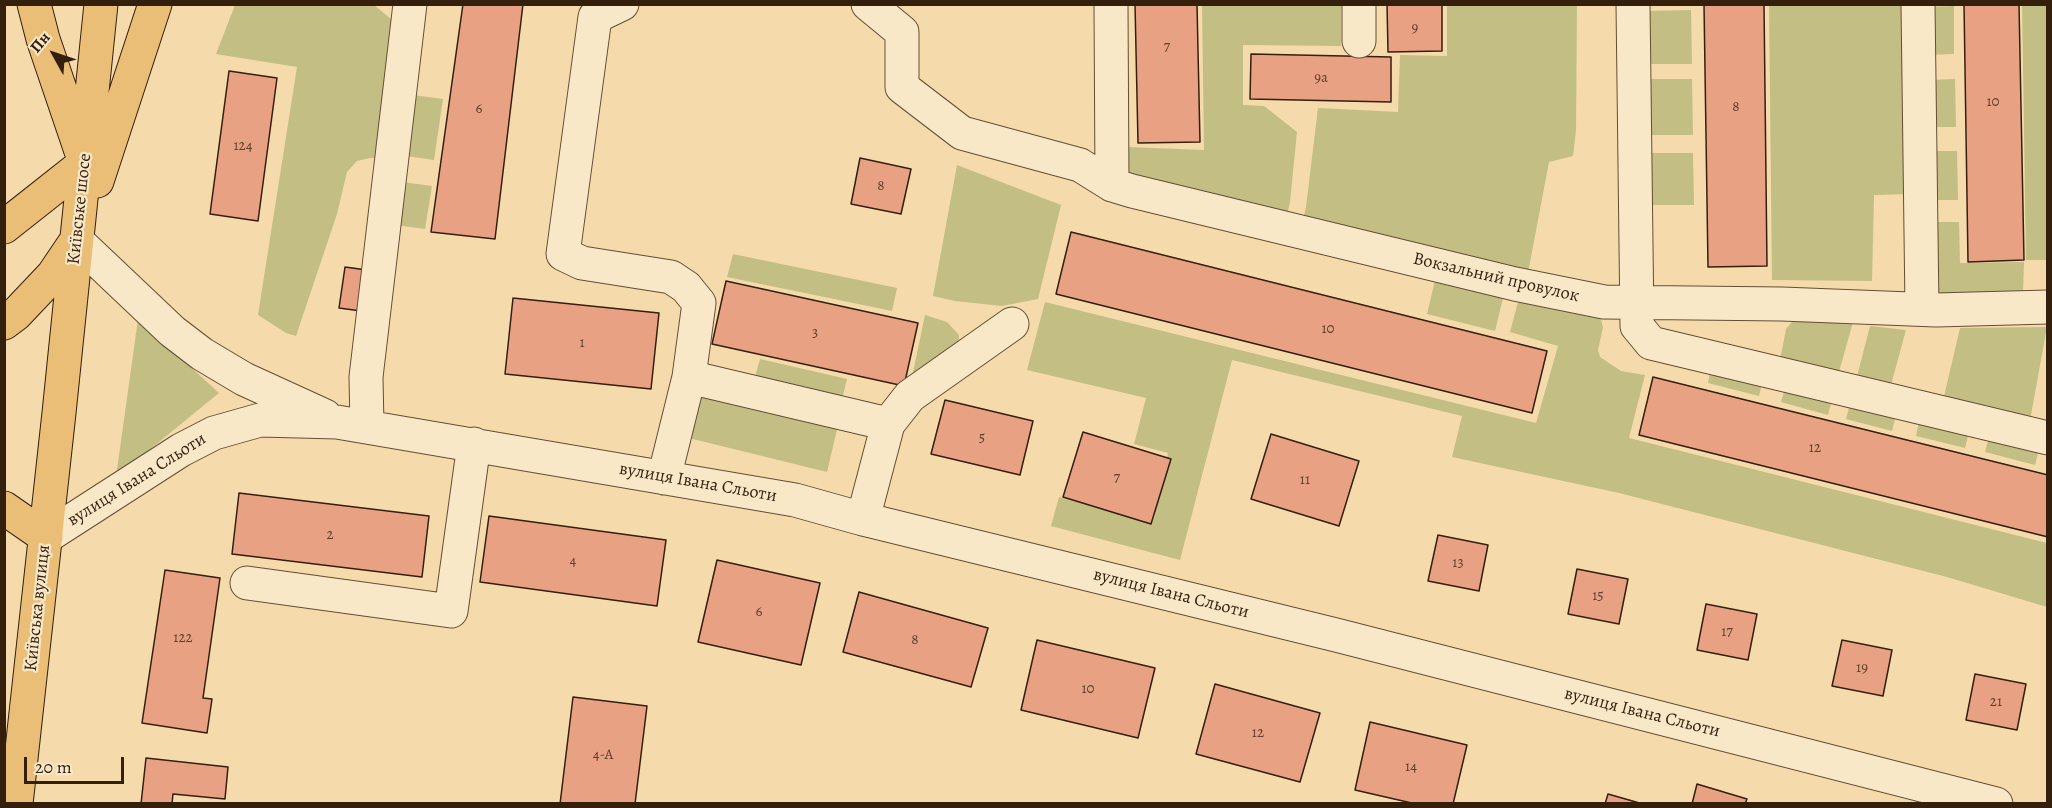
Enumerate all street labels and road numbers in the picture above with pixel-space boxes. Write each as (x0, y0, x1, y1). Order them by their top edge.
street label: Київське шосе (63, 152, 97, 266)
street label: Вокзальний провулок (1411, 248, 1581, 308)
street label: вулиця Івана Сльоти (64, 429, 210, 531)
street label: вулиця Івана Сльоти (617, 458, 779, 508)
street label: Київська вулиця (21, 544, 55, 672)
street label: вулиця Івана Сльоти (1091, 564, 1251, 624)
street label: вулиця Івана Сльоти (1562, 683, 1722, 743)

